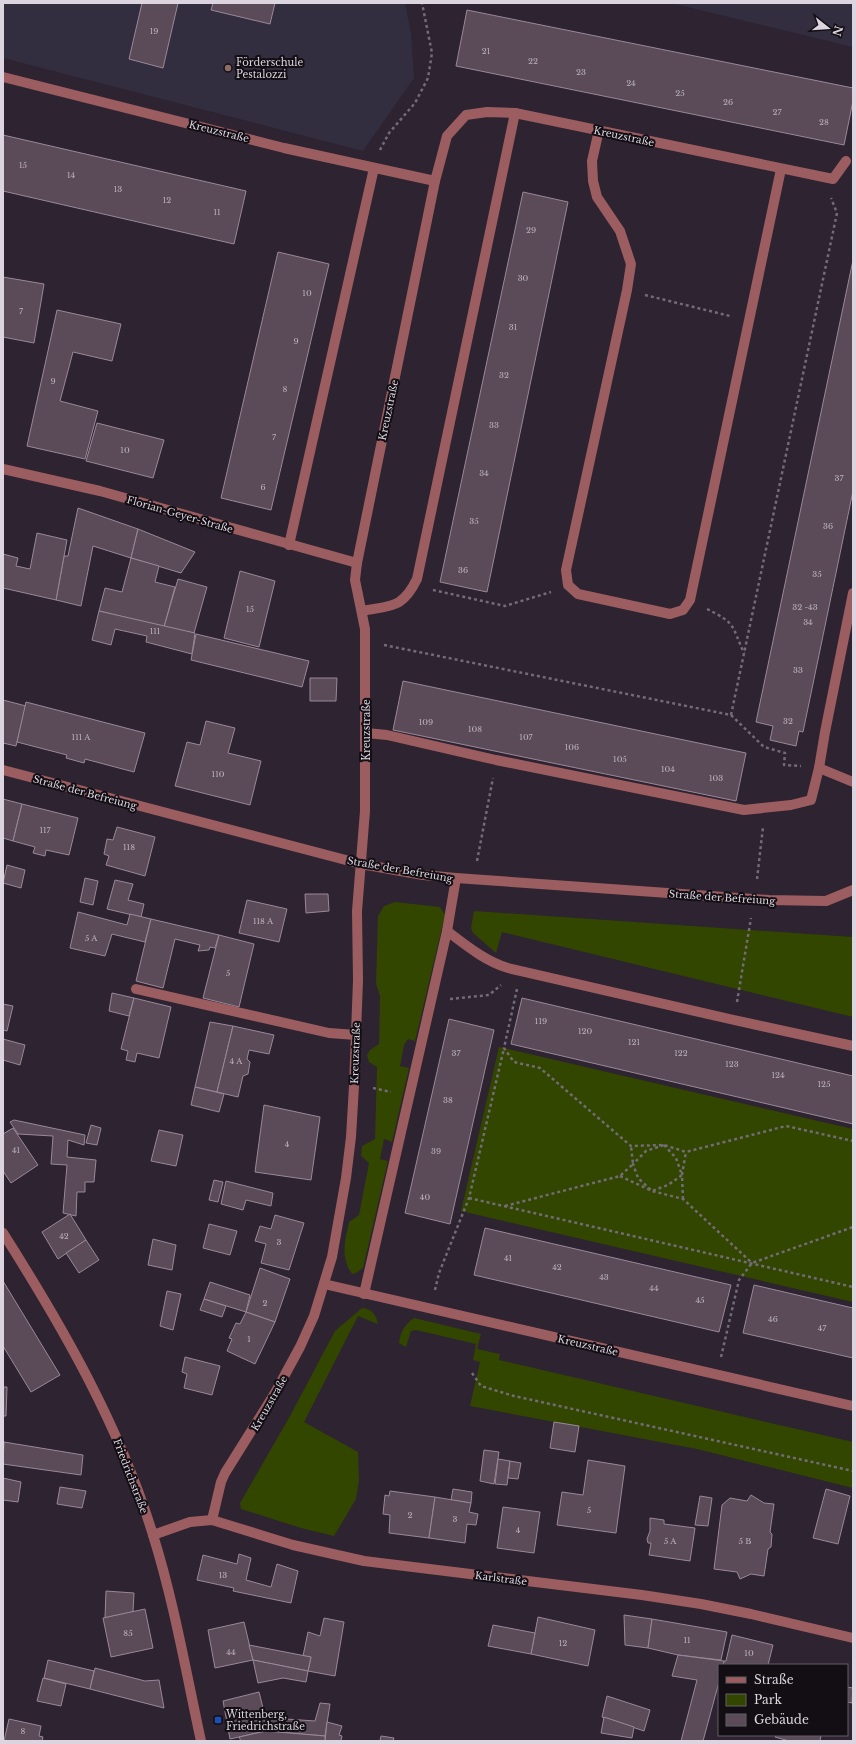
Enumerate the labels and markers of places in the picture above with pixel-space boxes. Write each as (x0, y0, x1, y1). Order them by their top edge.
place label: Förderschule Pestalozzi (236, 56, 303, 81)
marker: Förderschule Pestalozzi (223, 63, 233, 73)
place label: Wittenberg, Friedrichstraße (225, 1708, 305, 1733)
marker: Wittenberg, Friedrichstraße (213, 1715, 223, 1725)

